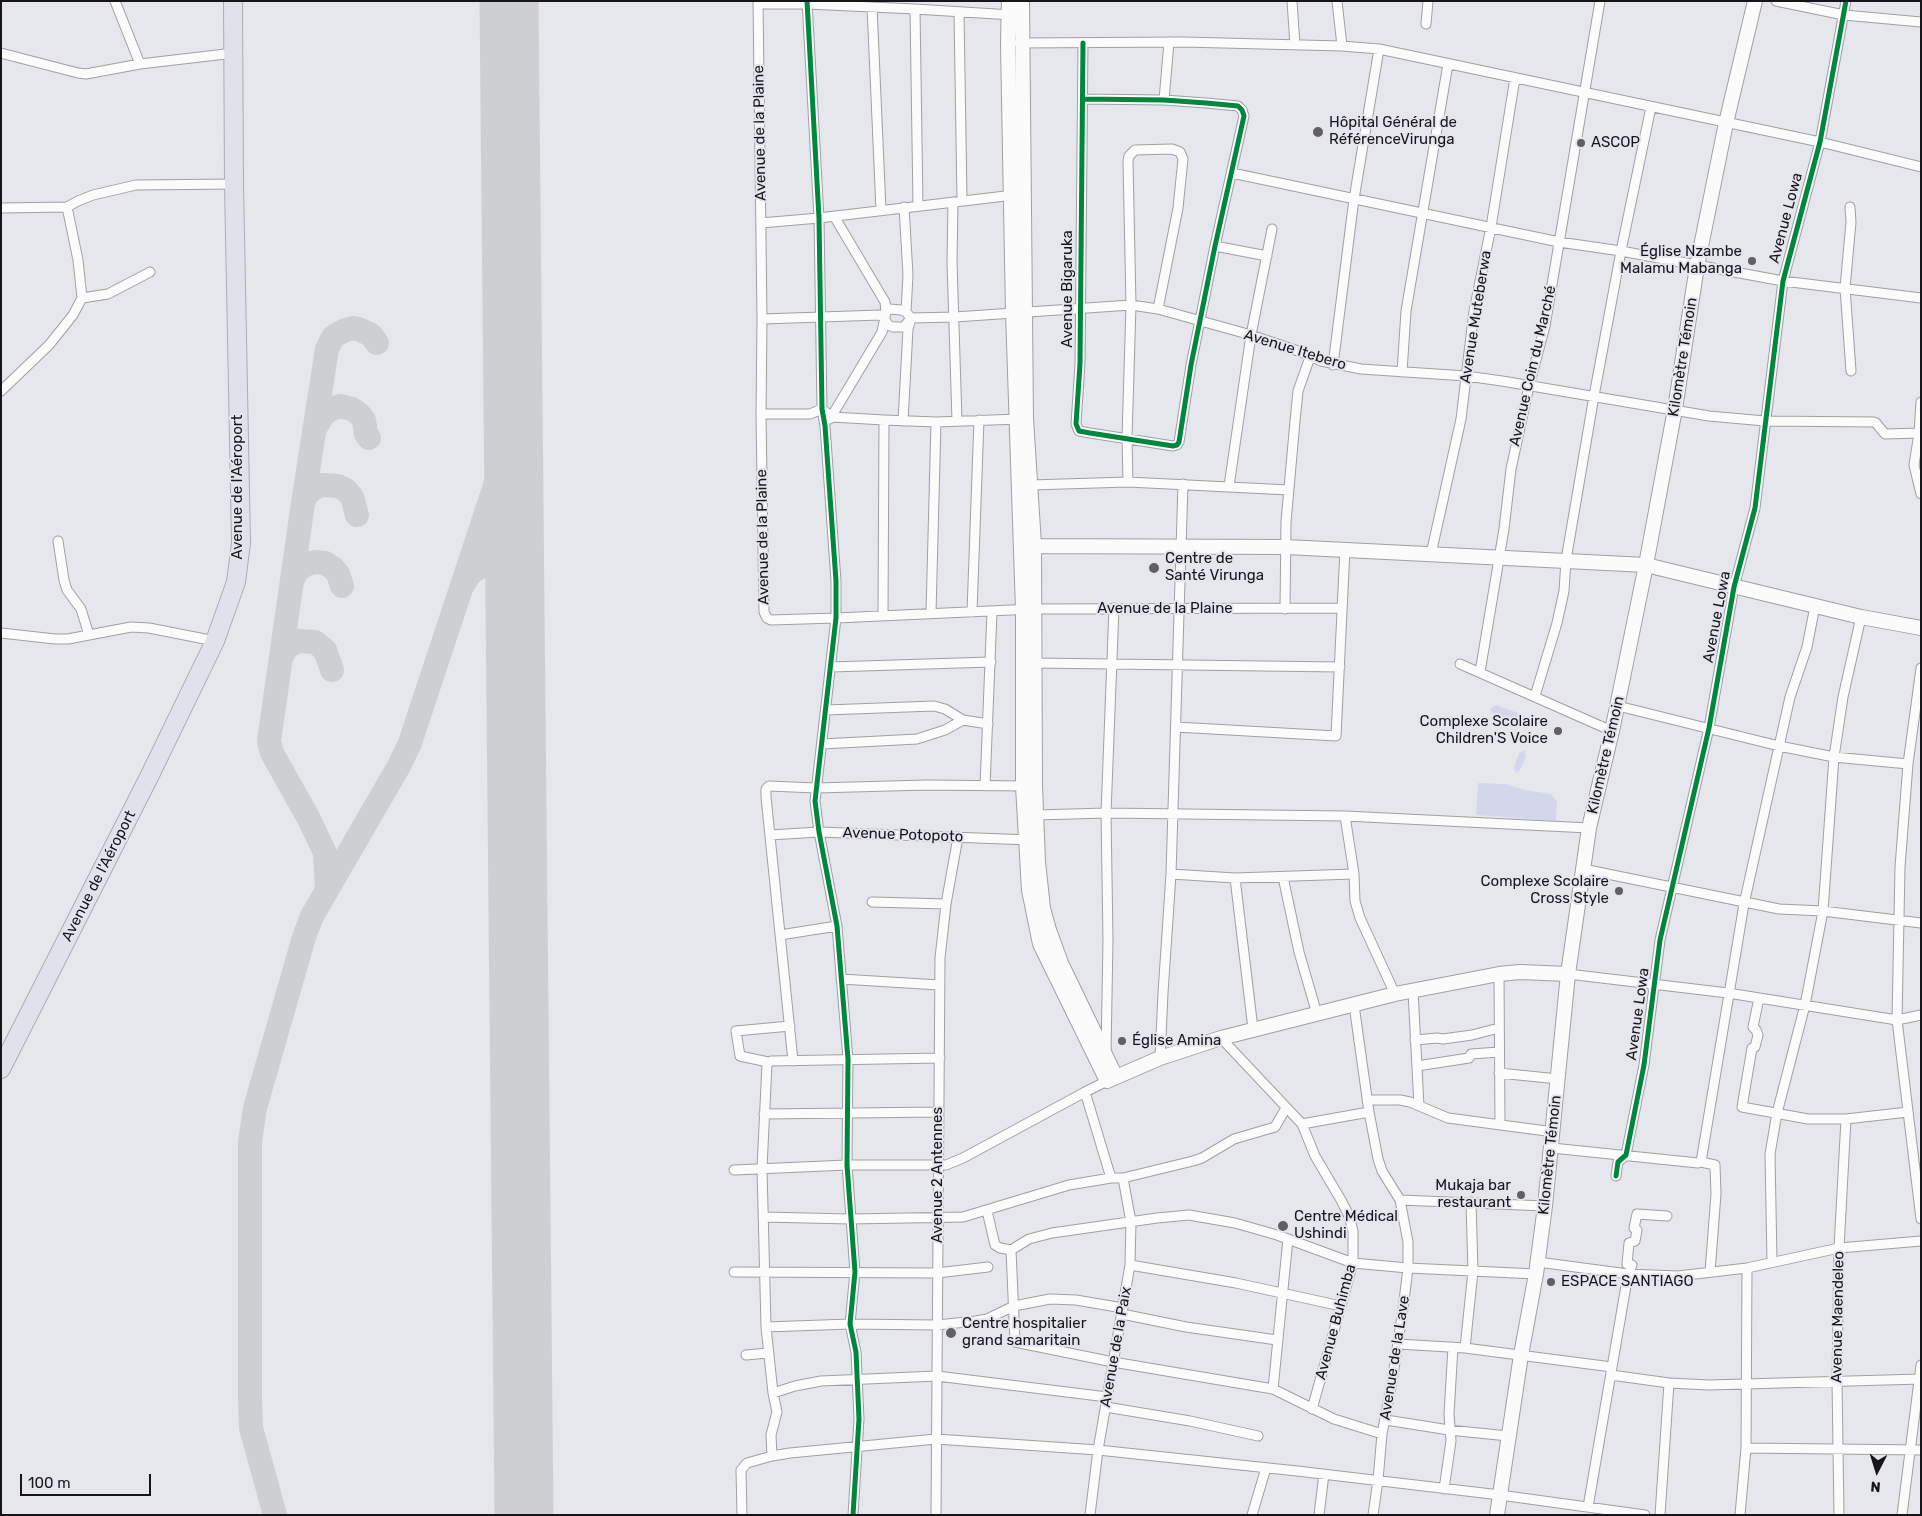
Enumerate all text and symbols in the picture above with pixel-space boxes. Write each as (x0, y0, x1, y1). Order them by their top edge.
street label: Avenue de la Plaine (750, 65, 770, 201)
place label: Hôpital Général de RéférenceVirunga (1329, 114, 1457, 149)
marker: Hôpital Général de RéférenceVirunga (1311, 125, 1325, 139)
place label: ASCOP (1591, 134, 1640, 152)
marker: ASCOP (1575, 137, 1587, 149)
street label: Avenue Lowa (1765, 171, 1807, 265)
street label: Avenue Bigaruka (1059, 230, 1077, 348)
place label: Église Nzambe Malamu Mabanga (1620, 243, 1742, 278)
street label: Avenue Muteberwa (1457, 249, 1495, 385)
marker: Église Nzambe Malamu Mabanga (1746, 255, 1758, 267)
street label: Avenue Coin du Marché (1506, 284, 1560, 448)
street label: Kilomètre Témoin (1665, 296, 1701, 418)
street label: Avenue Itebero (1242, 326, 1348, 374)
street label: Avenue de l'Aéroport (229, 415, 247, 559)
street label: Avenue de la Plaine (753, 469, 773, 605)
place label: Centre de Santé Virunga (1165, 550, 1264, 585)
marker: Centre de Santé Virunga (1147, 561, 1161, 575)
street label: Avenue Lowa (1699, 570, 1735, 664)
street label: Avenue de la Plaine (1097, 600, 1233, 618)
street label: Kilomètre Témoin (1584, 694, 1628, 816)
place label: Complexe Scolaire Children'S Voice (1420, 713, 1548, 748)
marker: Complexe Scolaire Children'S Voice (1552, 725, 1564, 737)
street label: Avenue de l'Aéroport (58, 807, 140, 945)
street label: Avenue Potopoto (842, 824, 964, 846)
place label: Complexe Scolaire Cross Style (1481, 873, 1609, 908)
marker: Complexe Scolaire Cross Style (1613, 885, 1625, 897)
street label: Avenue Lowa (1623, 967, 1653, 1061)
place label: Église Amina (1132, 1032, 1221, 1050)
marker: Église Amina (1116, 1035, 1128, 1047)
street label: Kilomètre Témoin (1535, 1094, 1565, 1216)
street label: Avenue 2 Antennes (929, 1107, 947, 1243)
place label: Mukaja bar restaurant (1435, 1177, 1511, 1212)
marker: Mukaja bar restaurant (1515, 1189, 1527, 1201)
place label: Centre Médical Ushindi (1294, 1208, 1398, 1243)
marker: Centre Médical Ushindi (1276, 1219, 1290, 1233)
street label: Avenue Maendeleo (1828, 1251, 1848, 1383)
street label: Avenue Buhimba (1312, 1262, 1360, 1382)
place label: ESPACE SANTIAGO (1561, 1273, 1694, 1291)
marker: ESPACE SANTIAGO (1545, 1276, 1557, 1288)
street label: Avenue de la Paix (1097, 1285, 1135, 1409)
street label: Avenue de la Lave (1376, 1294, 1414, 1422)
place label: Centre hospitalier grand samaritain (962, 1315, 1086, 1350)
marker: Centre hospitalier grand samaritain (944, 1326, 958, 1340)
north arrow (1852, 1446, 1902, 1496)
scale bar (22, 1464, 154, 1496)
text: 100 m (28, 1474, 70, 1492)
text: N (1870, 1478, 1881, 1495)

